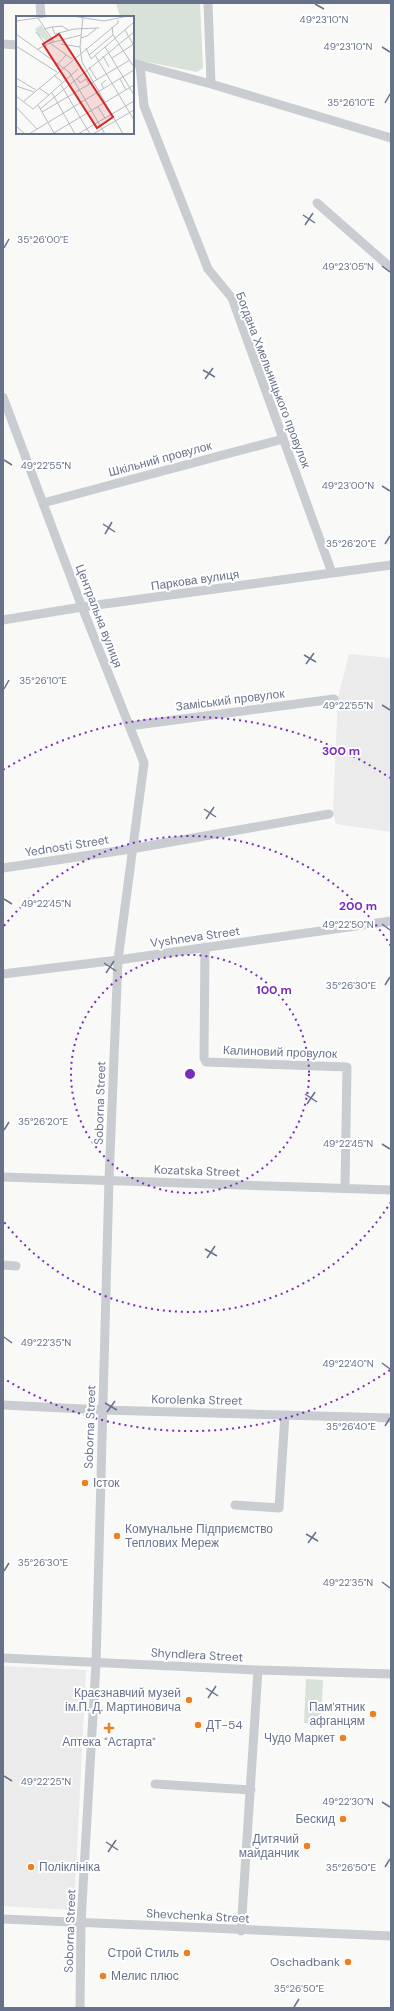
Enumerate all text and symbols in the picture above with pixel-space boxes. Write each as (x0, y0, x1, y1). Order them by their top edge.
text: 49°23'10"N (300, 13, 348, 26)
inset map (16, 16, 134, 134)
text: 49°23'10"N (324, 40, 372, 53)
text: 35°26'10"E (327, 96, 375, 109)
text: 35°26'00"E (17, 233, 69, 246)
text: 49°23'05"N (322, 260, 374, 273)
street label: Богдана Хмельницького провулок (232, 290, 314, 471)
street label: Шкільний провулок (107, 437, 214, 480)
text: 49°22'55"N (21, 459, 71, 472)
text: 49°23'00"N (322, 479, 374, 492)
text: 35°26'20"E (326, 537, 376, 550)
street label: Центральна вулиця (72, 562, 126, 670)
street label: Паркова вулиця (150, 566, 240, 594)
text: 35°26'10"E (19, 674, 67, 687)
street label: Заміський провулок (175, 685, 286, 715)
text: 49°22'55"N (323, 699, 373, 712)
text: 300 m (322, 743, 360, 759)
street label: Yednosti Street (24, 831, 110, 861)
text: 49°22'45"N (21, 897, 71, 910)
text: 200 m (339, 898, 377, 914)
text: 49°22'50"N (322, 918, 374, 931)
street label: Vyshneva Street (149, 923, 241, 951)
text: 35°26'30"E (326, 979, 377, 992)
text: 100 m (256, 982, 292, 998)
street label: Калиновий провулок (223, 1042, 338, 1062)
street label: Soborna Street (91, 1061, 109, 1145)
centre of rings (183, 1067, 197, 1081)
text: 35°26'20"E (18, 1115, 68, 1128)
text: 49°22'45"N (323, 1137, 373, 1150)
street label: Kozatska Street (154, 1162, 241, 1181)
text: 49°22'35"N (21, 1336, 71, 1349)
text: 49°22'40"N (322, 1357, 374, 1370)
street label: Soborna Street (81, 1385, 99, 1469)
street label: Korolenka Street (151, 1391, 243, 1409)
text: 35°26'40"E (326, 1420, 376, 1433)
place label: Істок (93, 1475, 120, 1491)
marker: Істок (80, 1478, 90, 1488)
place label: Комунальне Підприємство Теплових Мереж (125, 1521, 273, 1551)
marker: Комунальне Підприємство Теплових Мереж (112, 1531, 122, 1541)
text: 35°26'30"E (18, 1556, 69, 1569)
text: 49°22'35"N (323, 1576, 373, 1589)
street label: Shyndlera Street (150, 1645, 244, 1665)
place label: Краєзнавчий музей ім.П. Д. Мартиновича (65, 1685, 181, 1715)
marker: Краєзнавчий музей ім.П. Д. Мартиновича (184, 1695, 194, 1705)
place label: Пам'ятник афганцям (309, 1699, 366, 1729)
marker: Пам'ятник афганцям (368, 1709, 378, 1719)
place label: ДТ-54 (206, 1717, 243, 1733)
marker: ДТ-54 (193, 1720, 203, 1730)
marker: Аптека "Астарта" (104, 1723, 114, 1733)
place label: Чудо Маркет (264, 1730, 335, 1746)
marker: Чудо Маркет (338, 1733, 348, 1743)
place label: Аптека "Астарта" (62, 1734, 156, 1750)
text: 49°22'25"N (21, 1775, 71, 1788)
text: 49°22'30"N (322, 1795, 374, 1808)
place label: Бескид (295, 1811, 335, 1827)
marker: Бескид (338, 1814, 348, 1824)
place label: Дитячий майданчик (239, 1831, 300, 1861)
marker: Дитячий майданчик (302, 1841, 312, 1851)
place label: Поліклініка (39, 1859, 101, 1875)
text: 35°26'50"E (326, 1861, 376, 1874)
marker: Поліклініка (26, 1862, 36, 1872)
street label: Soborna Street (61, 1889, 79, 1973)
street label: Shevchenka Street (146, 1905, 250, 1927)
place label: Строй Стиль (107, 1945, 179, 1961)
marker: Строй Стиль (182, 1948, 192, 1958)
place label: Oschadbank (270, 1954, 340, 1970)
marker: Oschadbank (343, 1957, 353, 1967)
place label: Мелис плюс (111, 1968, 179, 1984)
marker: Мелис плюс (98, 1971, 108, 1981)
text: 35°26'50"E (274, 1982, 324, 1995)

